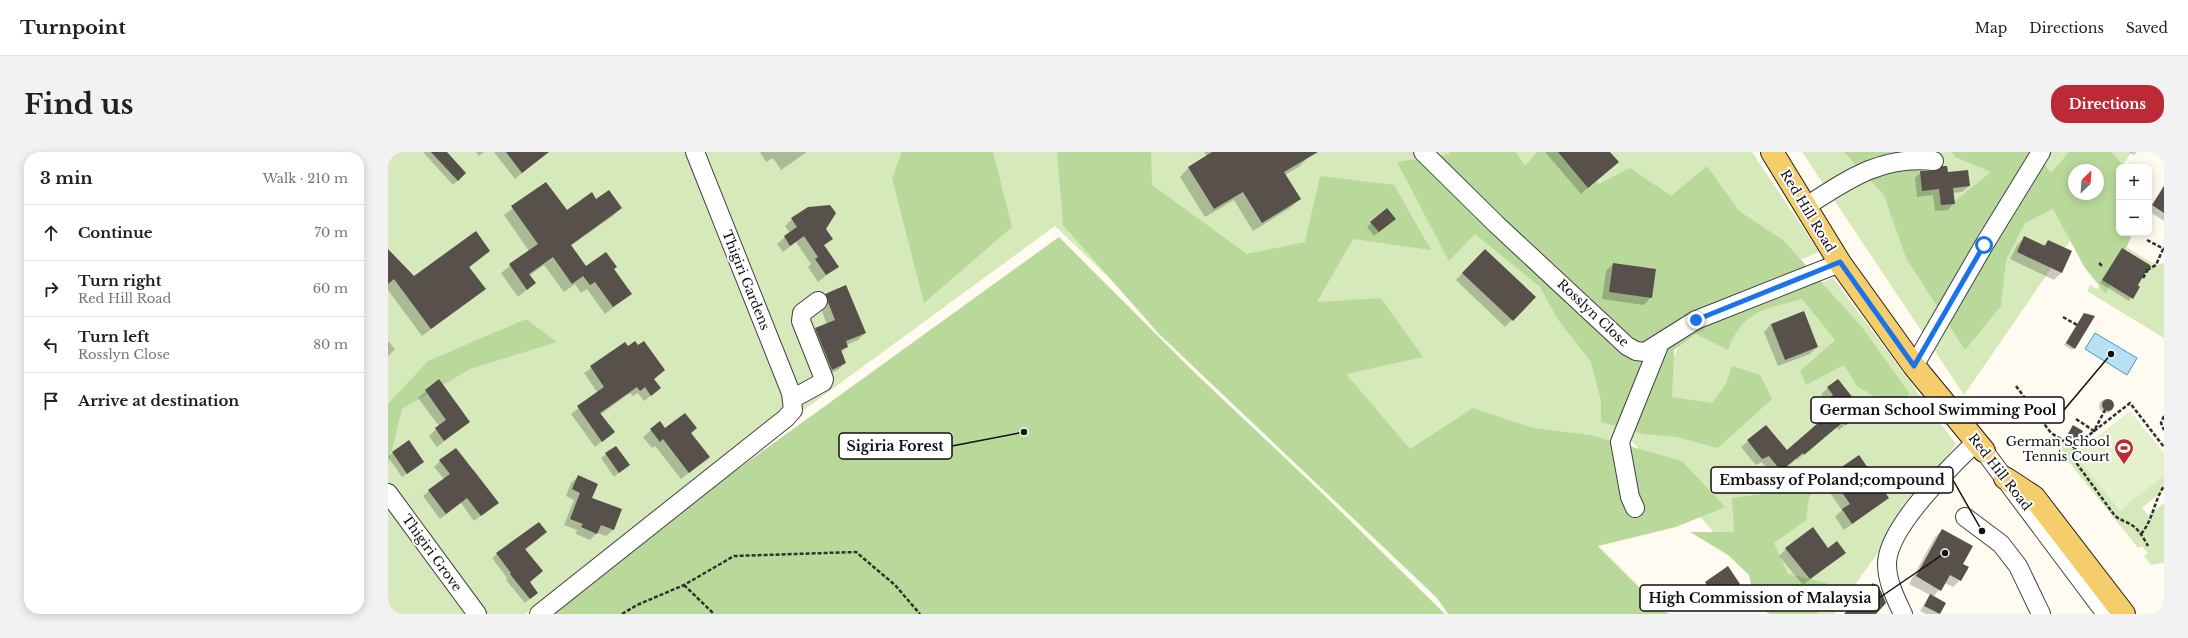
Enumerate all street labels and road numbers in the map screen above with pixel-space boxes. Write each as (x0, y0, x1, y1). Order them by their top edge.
street label: Red Hill Road (1777, 167, 1839, 256)
street label: Thigiri Gardens (718, 228, 774, 332)
street label: Rosslyn Close (1554, 275, 1632, 351)
street label: Red Hill Road (1965, 430, 2036, 514)
street label: Thigiri Grove (398, 511, 466, 595)

